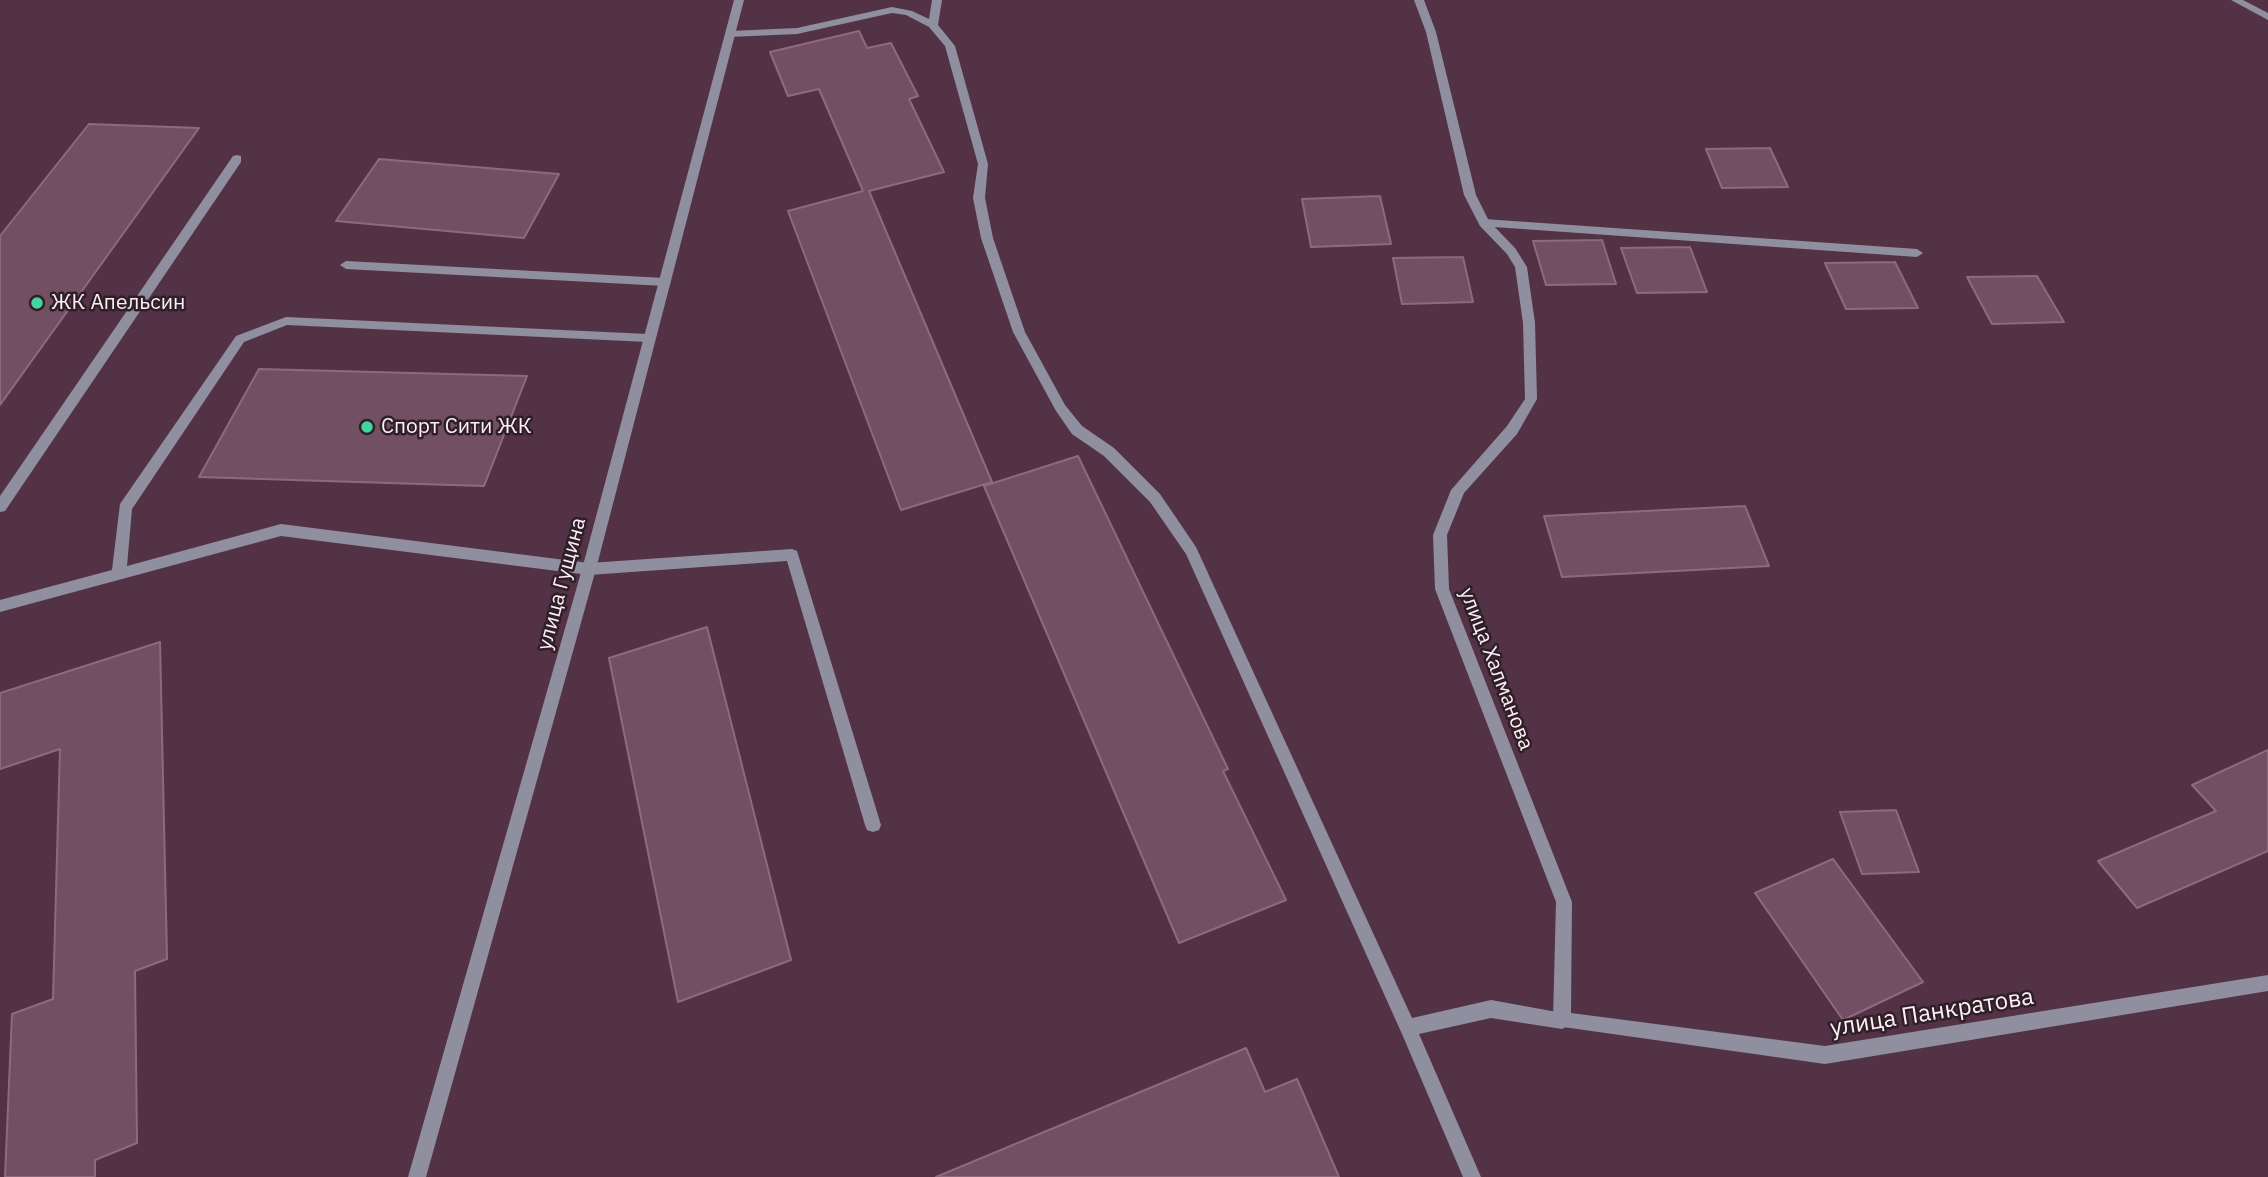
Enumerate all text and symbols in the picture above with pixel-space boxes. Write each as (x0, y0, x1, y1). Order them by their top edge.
place label: ЖК Апельсин (51, 290, 185, 316)
marker: ЖК Апельсин (29, 295, 45, 311)
place label: Спорт Сити ЖК (381, 414, 532, 440)
marker: Спорт Сити ЖК (359, 419, 375, 435)
street label: улица Гущина (532, 515, 592, 653)
street label: улица Халманова (1453, 584, 1539, 754)
street label: улица Панкратова (1828, 983, 2036, 1043)

